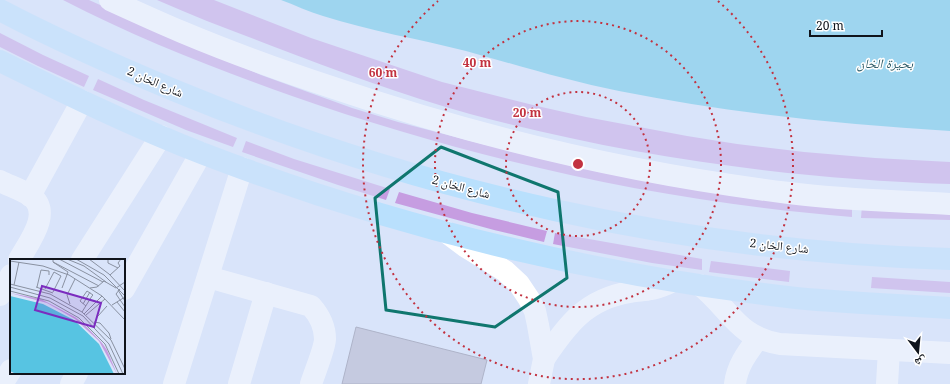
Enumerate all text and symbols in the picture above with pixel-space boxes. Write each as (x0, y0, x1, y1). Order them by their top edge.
scale bar (810, 12, 882, 38)
text: 20 m (816, 17, 844, 34)
text: 40 m (463, 54, 491, 71)
water label: بحيرة الخان (857, 54, 914, 72)
street label: شارع الخان 2 (125, 62, 186, 101)
text: 60 m (369, 64, 397, 81)
text: 20 m (513, 104, 541, 121)
centre of rings (571, 157, 585, 171)
street label: شارع الخان 2 (430, 171, 492, 202)
street label: شارع الخان 2 (749, 234, 809, 257)
inset map (10, 259, 125, 374)
north arrow (898, 332, 938, 372)
text: ش (913, 352, 929, 371)

